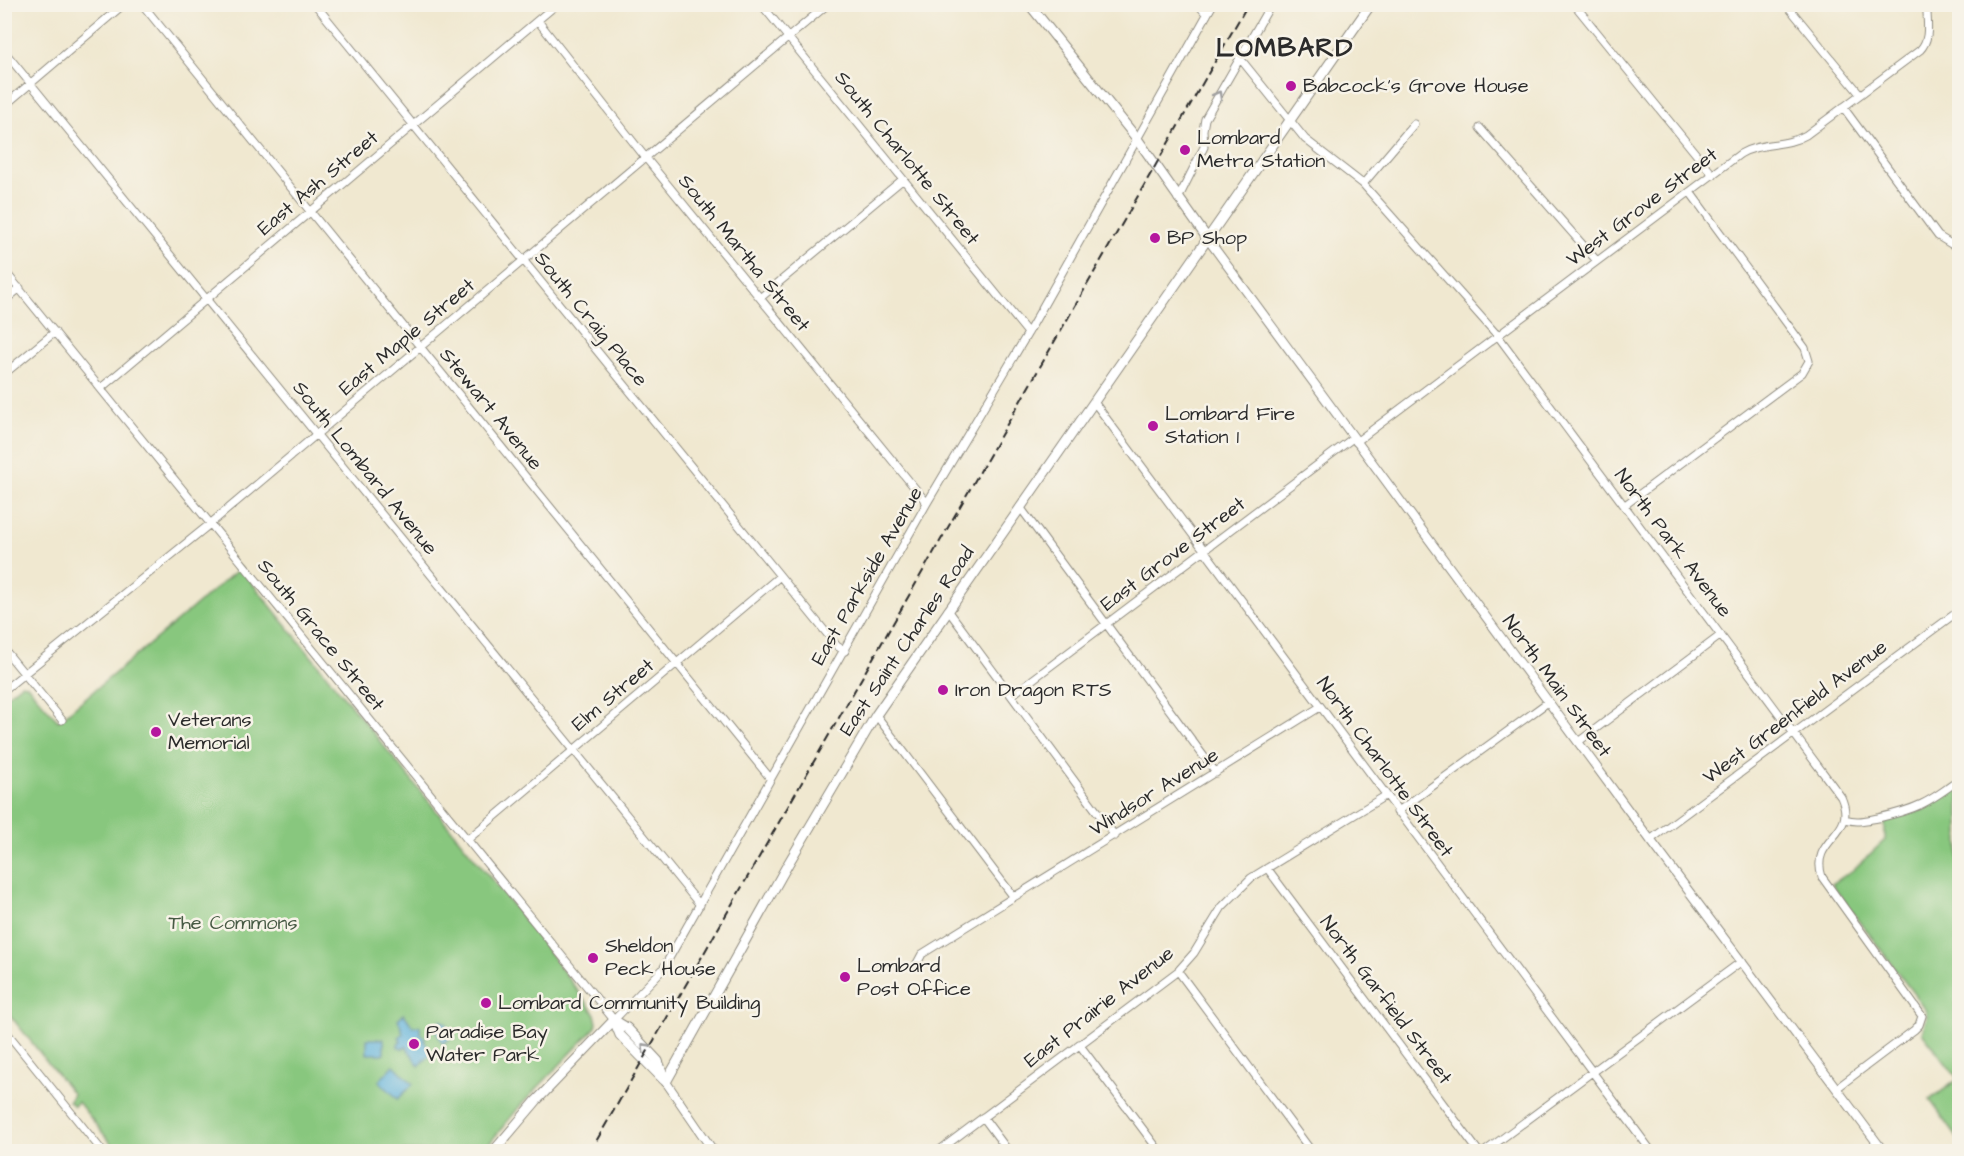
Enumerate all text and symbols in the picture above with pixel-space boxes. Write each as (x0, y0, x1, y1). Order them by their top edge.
district label: LOMBARD (1216, 30, 1354, 66)
street label: South Charlotte Street (828, 65, 986, 251)
place label: Babcock's Grove House (1303, 72, 1529, 100)
marker: Babcock's Grove House (1284, 79, 1298, 93)
one-way arrow (1211, 91, 1222, 101)
street label: East Ash Street (251, 124, 385, 242)
place label: Lombard Metra Station (1197, 124, 1325, 175)
street label: West Grove Street (1561, 141, 1723, 273)
marker: Lombard Metra Station (1178, 143, 1192, 157)
street label: South Martha Street (671, 168, 817, 338)
place label: BP Shop (1167, 224, 1247, 252)
marker: BP Shop (1148, 231, 1162, 245)
street label: South Craig Place (527, 245, 654, 393)
street label: East Maple Street (333, 272, 481, 402)
street label: Stewart Avenue (433, 342, 549, 476)
street label: South Lombard Avenue (286, 375, 444, 561)
place label: Lombard Fire Station 1 (1165, 400, 1295, 451)
marker: Lombard Fire Station 1 (1146, 419, 1160, 433)
street label: North Park Avenue (1608, 463, 1738, 623)
street label: East Parkside Avenue (804, 482, 930, 670)
street label: East Grove Street (1095, 490, 1251, 618)
street label: East Saint Charles Road (833, 541, 981, 741)
street label: South Grace Street (251, 553, 391, 717)
street label: North Main Street (1496, 609, 1618, 763)
street label: West Greenfield Avenue (1697, 633, 1893, 791)
street label: Elm Street (566, 652, 660, 738)
street label: North Charlotte Street (1310, 671, 1460, 863)
place label: Iron Dragon RTS (955, 676, 1112, 705)
marker: Iron Dragon RTS (936, 683, 950, 697)
place label: Veterans Memorial (168, 706, 252, 757)
marker: Veterans Memorial (149, 725, 163, 739)
street label: Windsor Avenue (1084, 741, 1224, 843)
park label: The Commons (168, 909, 298, 937)
street label: North Garfield Street (1313, 910, 1459, 1090)
place label: Sheldon Peck House (605, 932, 716, 983)
street label: East Prairie Avenue (1018, 940, 1180, 1074)
marker: Sheldon Peck House (586, 951, 600, 965)
place label: Lombard Post Office (857, 952, 971, 1003)
marker: Lombard Post Office (838, 970, 852, 984)
place label: Lombard Community Building (498, 989, 760, 1018)
marker: Lombard Community Building (479, 996, 493, 1010)
place label: Paradise Bay Water Park (426, 1018, 548, 1069)
marker: Paradise Bay Water Park (407, 1037, 421, 1051)
one-way arrow (641, 1044, 652, 1054)

